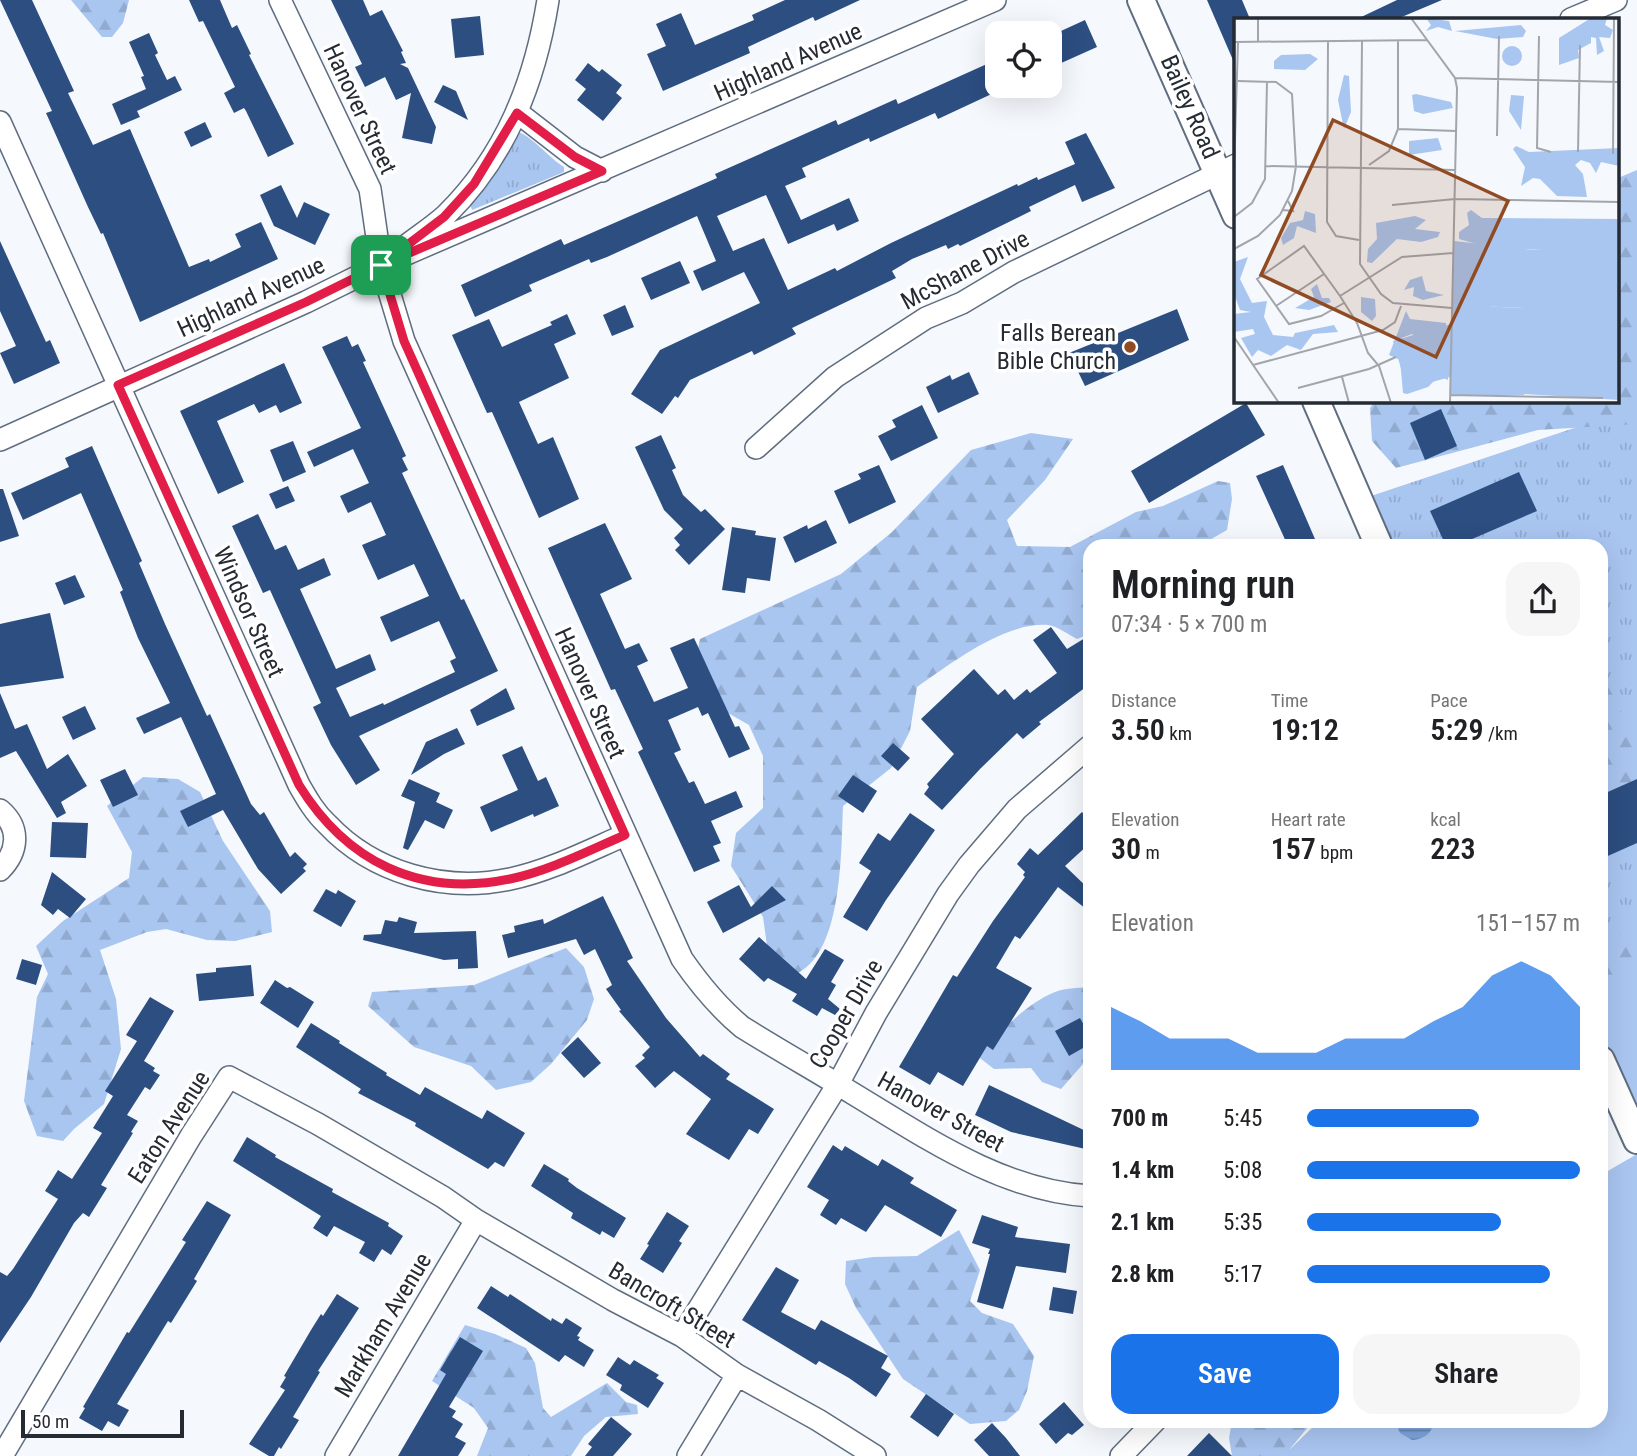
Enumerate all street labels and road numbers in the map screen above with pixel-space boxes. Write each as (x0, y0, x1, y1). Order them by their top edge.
street label: Highland Avenue (710, 17, 866, 107)
street label: Hanover Street (318, 40, 402, 178)
street label: Bailey Road (1155, 51, 1225, 163)
street label: McShane Drive (896, 225, 1034, 315)
street label: Highland Avenue (173, 251, 329, 343)
street label: Windsor Street (208, 543, 290, 681)
street label: Hanover Street (549, 623, 631, 763)
street label: Cooper Drive (804, 954, 888, 1074)
street label: Eaton Avenue (122, 1065, 216, 1189)
street label: Hanover Street (873, 1066, 1009, 1158)
street label: Markham Avenue (329, 1248, 437, 1402)
street label: Bancroft Street (604, 1256, 740, 1354)

